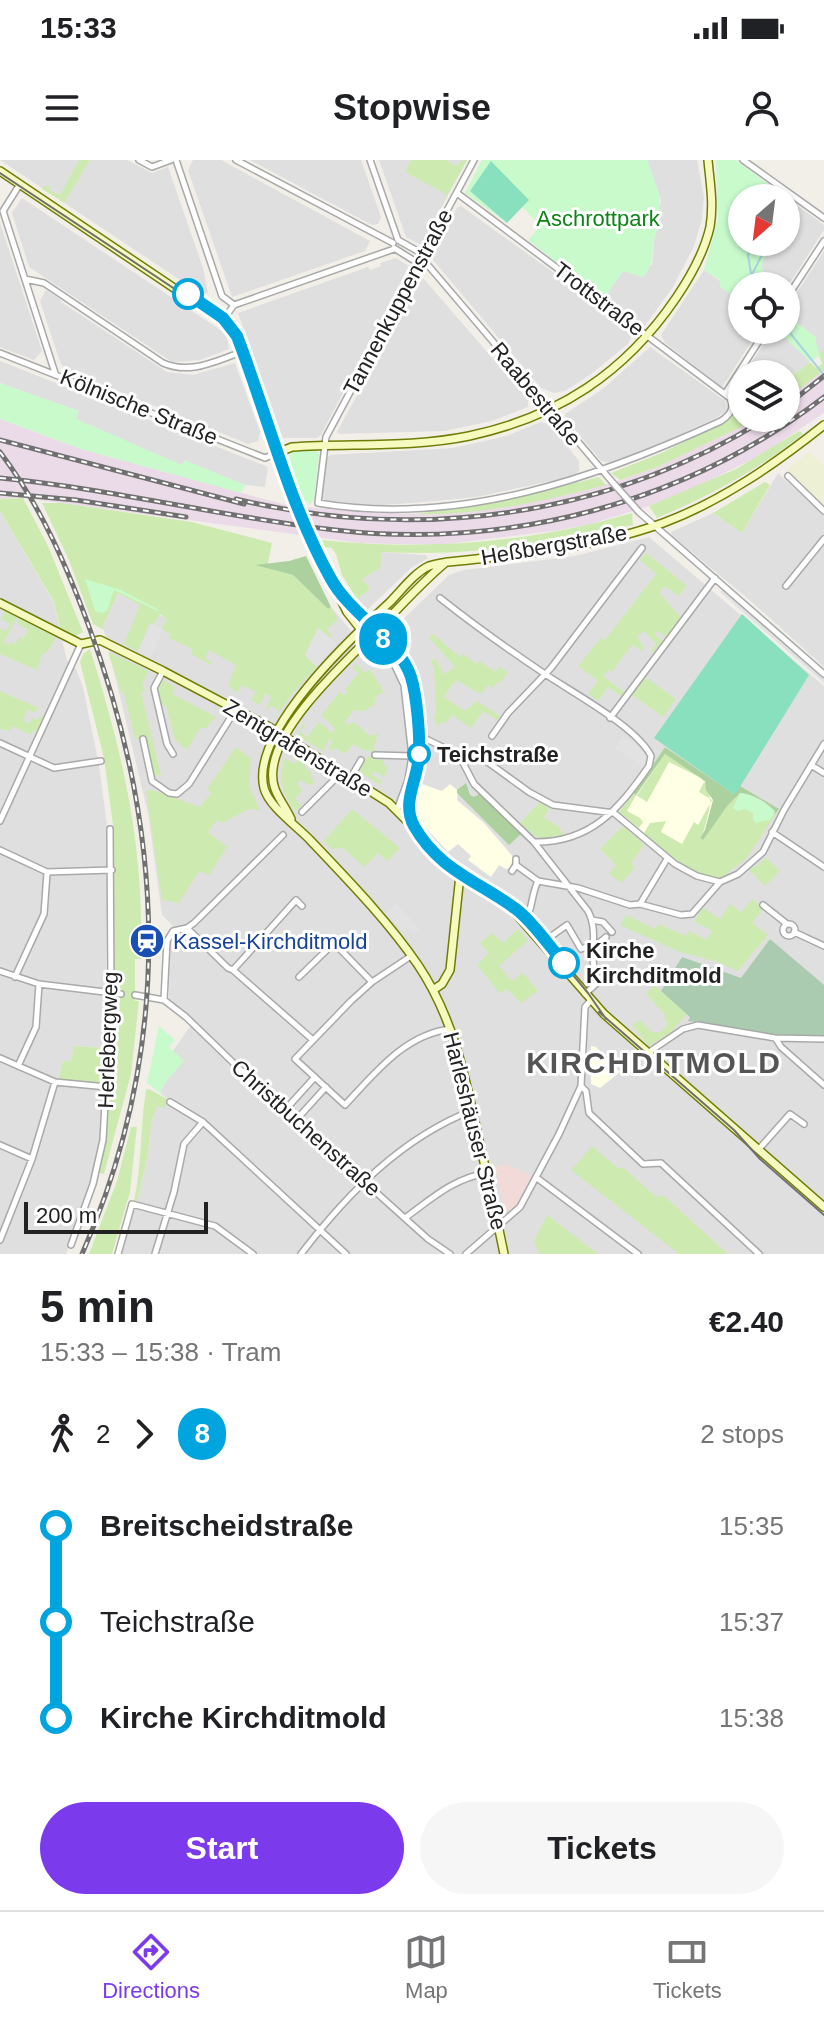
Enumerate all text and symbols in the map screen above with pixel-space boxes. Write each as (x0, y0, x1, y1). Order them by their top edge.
text: 15:33 (40, 11, 117, 44)
icon: menu (40, 86, 84, 130)
icon: person (740, 86, 784, 130)
text: Stopwise (333, 87, 491, 128)
north arrow (728, 184, 800, 256)
map controls (728, 184, 800, 432)
street label: Tannenkuppenstraße (338, 205, 458, 399)
park label: Aschrottpark (536, 206, 661, 231)
street label: Trottstraße (549, 257, 649, 341)
button: locate (728, 272, 800, 344)
unlabelled marker (173, 279, 203, 309)
street label: Raabestraße (486, 337, 586, 451)
button: layers (728, 360, 800, 432)
street label: Kölnische Straße (57, 364, 221, 450)
street label: Heßbergstraße (479, 520, 629, 570)
line badge: 8 (357, 613, 409, 665)
text: 8 (375, 623, 391, 654)
street label: Zentgrafenstraße (219, 694, 377, 802)
place label: Teichstraße (437, 742, 559, 767)
marker: Teichstraße (408, 743, 430, 765)
station icon: Kassel-Kirchditmold (128, 922, 166, 960)
place label: Kassel-Kirchditmold (173, 929, 367, 954)
place label: Kirche Kirchditmold (586, 938, 722, 988)
marker: Kirche Kirchditmold (549, 948, 579, 978)
street label: Herlebergweg (93, 971, 123, 1109)
street label: Harleshäuser Straße (438, 1029, 512, 1233)
district label: KIRCHDITMOLD (526, 1046, 782, 1079)
street label: Christbuchenstraße (226, 1054, 386, 1202)
scale bar (24, 1198, 208, 1234)
text: 200 m (36, 1203, 97, 1228)
text: 5 min (40, 1282, 155, 1331)
text: €2.40 (709, 1305, 784, 1338)
text: 15:33 – 15:38 · Tram (40, 1337, 281, 1367)
icon: walk (40, 1412, 84, 1456)
icon: forward (122, 1412, 166, 1456)
text: 8 (194, 1418, 210, 1449)
text: 2 (96, 1419, 110, 1449)
text: 2 stops (700, 1419, 784, 1449)
text: Breitscheidstraße (100, 1509, 353, 1542)
text: 15:35 (719, 1511, 784, 1541)
text: Teichstraße (100, 1605, 255, 1638)
text: 15:37 (719, 1607, 784, 1637)
text: Kirche Kirchditmold (100, 1701, 387, 1734)
text: 15:38 (719, 1703, 784, 1733)
button: Start (40, 1802, 404, 1894)
button: Tickets (420, 1802, 784, 1894)
tab: Directions (102, 1930, 200, 2004)
tab: Map (404, 1930, 448, 2004)
tab: Tickets (653, 1930, 722, 2004)

